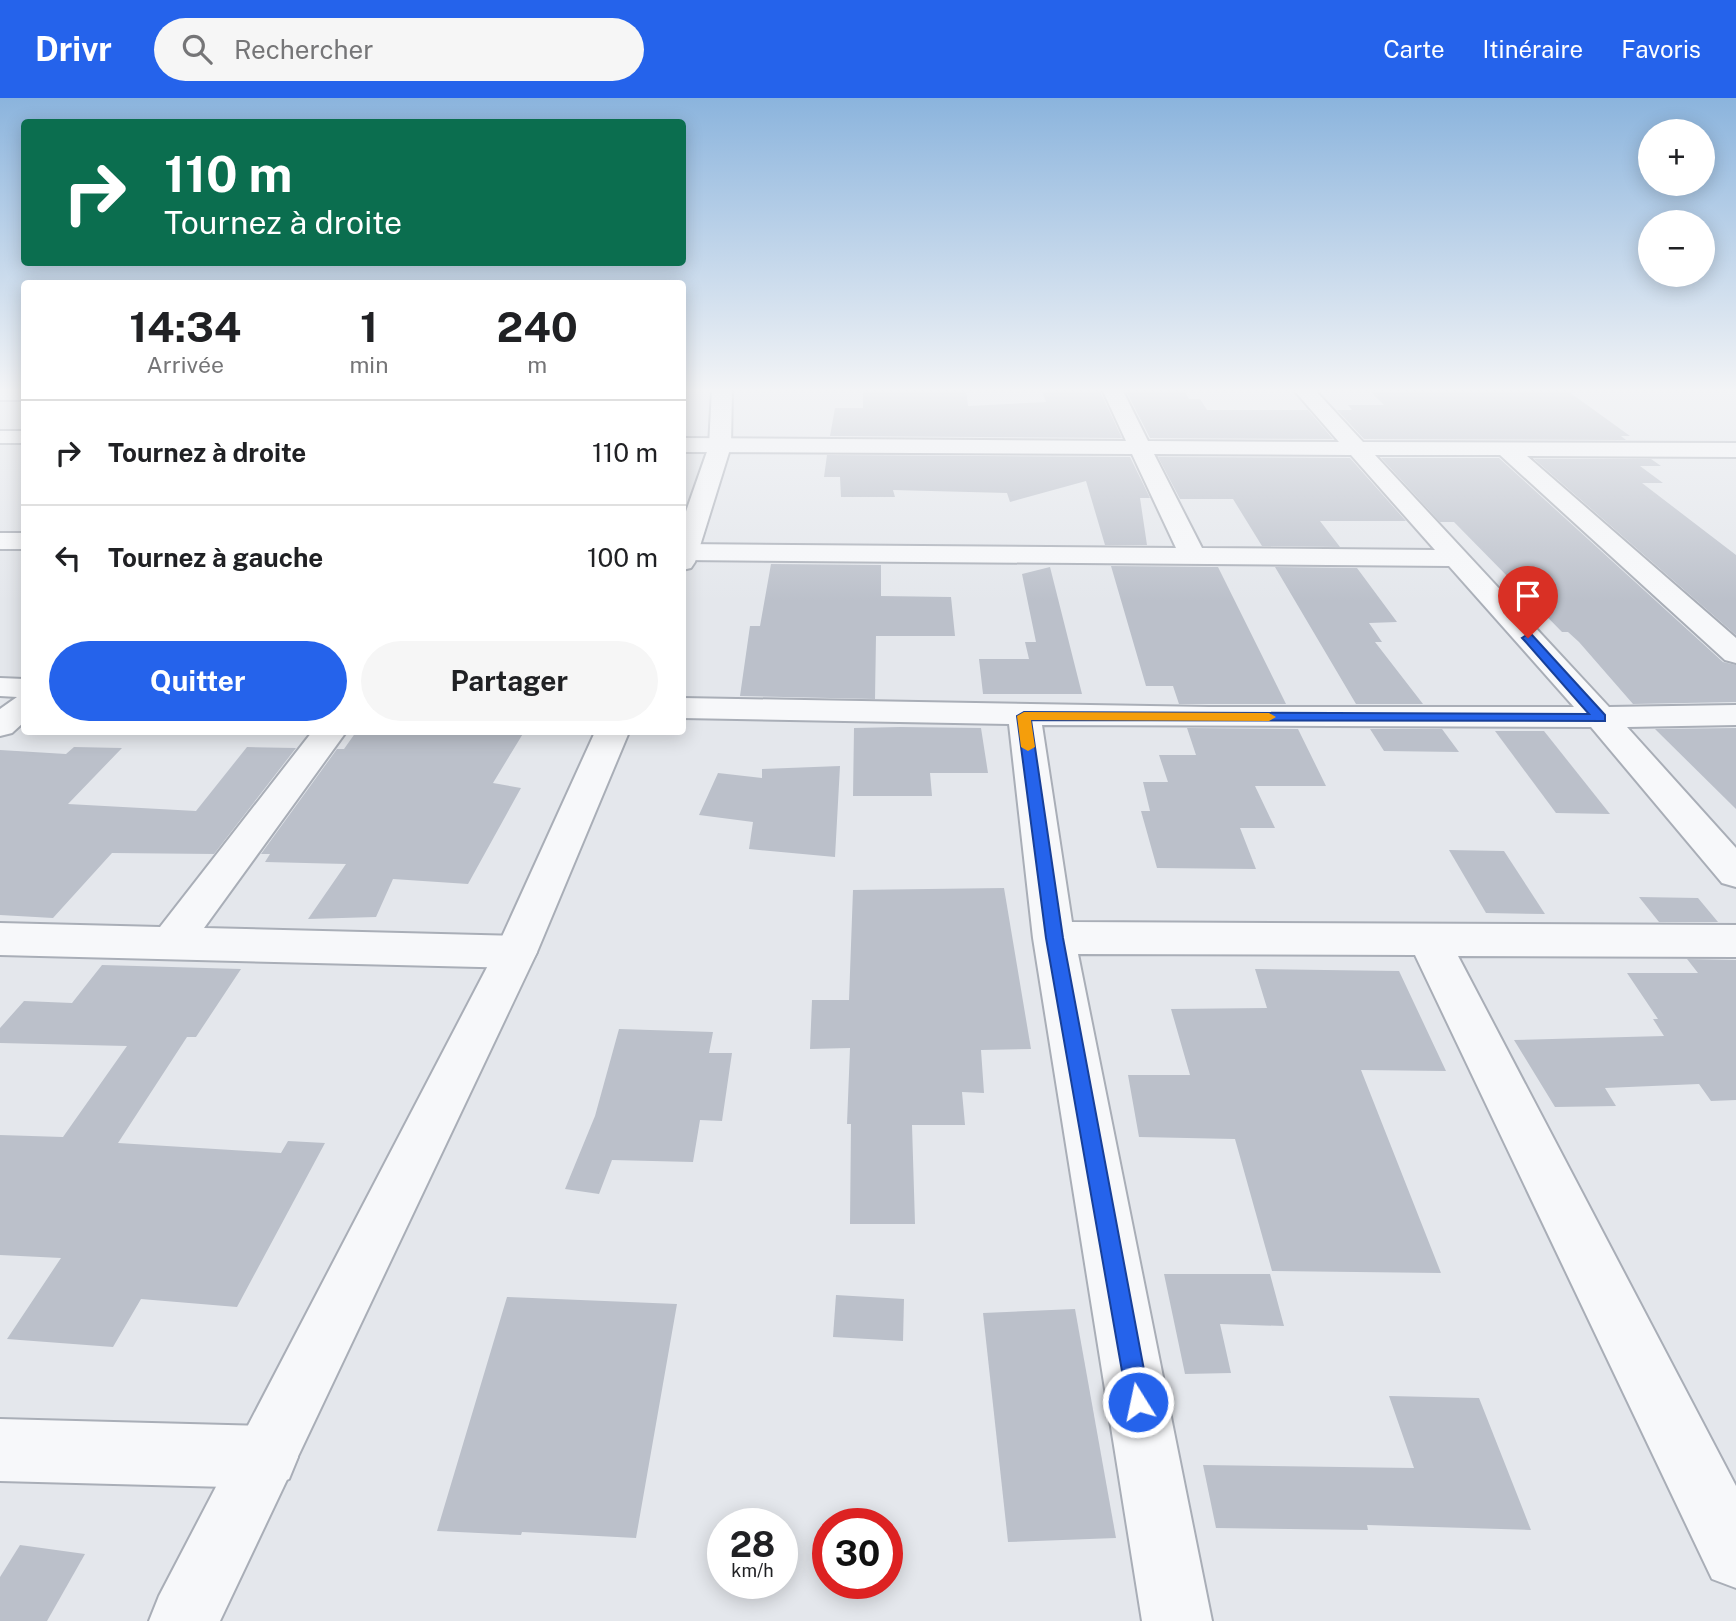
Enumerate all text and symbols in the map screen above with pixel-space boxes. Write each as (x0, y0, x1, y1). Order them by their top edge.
search box (154, 18, 644, 81)
text: Drivr (35, 30, 112, 68)
icon: search (178, 30, 216, 68)
text: Rechercher (234, 34, 373, 65)
text: Carte (1383, 35, 1445, 63)
text: Itinéraire (1483, 35, 1583, 63)
text: Favoris (1621, 35, 1701, 63)
map controls (1638, 119, 1715, 287)
button: + (1638, 119, 1715, 196)
text: 110 m (164, 145, 292, 203)
icon: right (49, 147, 140, 238)
text: Tournez à droite (164, 204, 402, 241)
button: − (1638, 210, 1715, 287)
text: 14:34 (129, 302, 241, 351)
text: 1 (360, 302, 378, 351)
text: 240 (497, 302, 578, 351)
text: Arrivée (147, 351, 224, 378)
text: min (349, 351, 388, 378)
text: m (527, 351, 547, 378)
icon: right (49, 434, 87, 472)
text: Tournez à droite (108, 437, 306, 468)
text: 110 m (592, 437, 658, 468)
icon: left (49, 539, 87, 577)
text: Tournez à gauche (108, 542, 323, 573)
text: 100 m (587, 542, 658, 573)
pin (1498, 566, 1558, 638)
icon: arrive (1509, 577, 1547, 615)
button: Quitter (49, 641, 347, 721)
button: Partager (361, 641, 658, 721)
position arrow (1101, 1365, 1175, 1439)
speed limit sign: 30 (812, 1508, 903, 1599)
text: 28 (730, 1524, 775, 1565)
text: km/h (731, 1560, 774, 1581)

